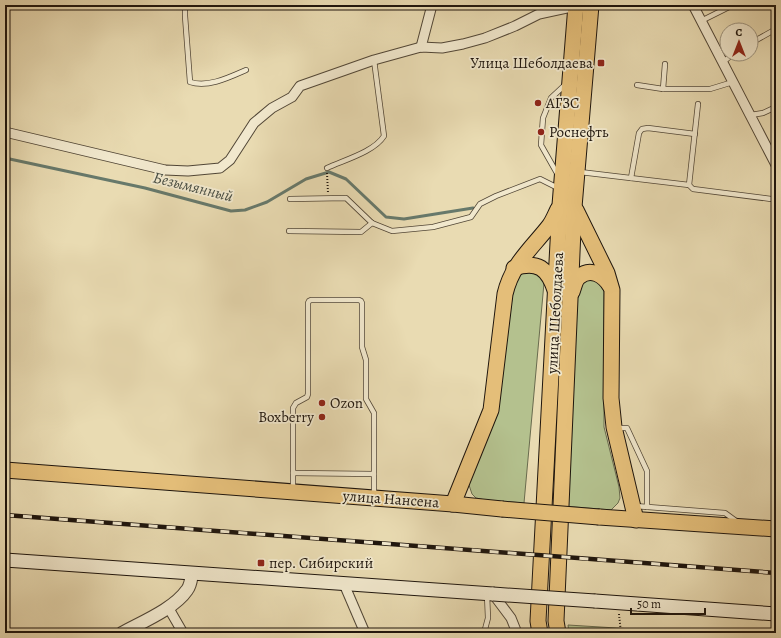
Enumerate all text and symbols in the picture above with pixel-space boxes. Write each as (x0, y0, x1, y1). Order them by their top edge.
north arrow (719, 22, 759, 62)
text: С (736, 25, 743, 40)
place label: Улица Шеболдаева (470, 53, 593, 73)
marker: Улица Шеболдаева (596, 58, 606, 68)
place label: АГЗС (545, 93, 579, 113)
marker: АГЗС (533, 98, 543, 108)
place label: Роснефть (549, 122, 609, 142)
marker: Роснефть (536, 127, 546, 137)
water label: Безымянный (151, 166, 235, 208)
street label: улица Шеболдаева (542, 252, 568, 375)
place label: Ozon (330, 393, 363, 413)
marker: Ozon (317, 398, 327, 408)
place label: Boxberry (258, 407, 314, 427)
marker: Boxberry (317, 412, 327, 422)
street label: улица Нансена (341, 486, 440, 512)
place label: пер. Сибирский (269, 553, 373, 573)
marker: пер. Сибирский (256, 558, 266, 568)
scale bar (631, 590, 705, 616)
text: 50 m (637, 596, 661, 612)

